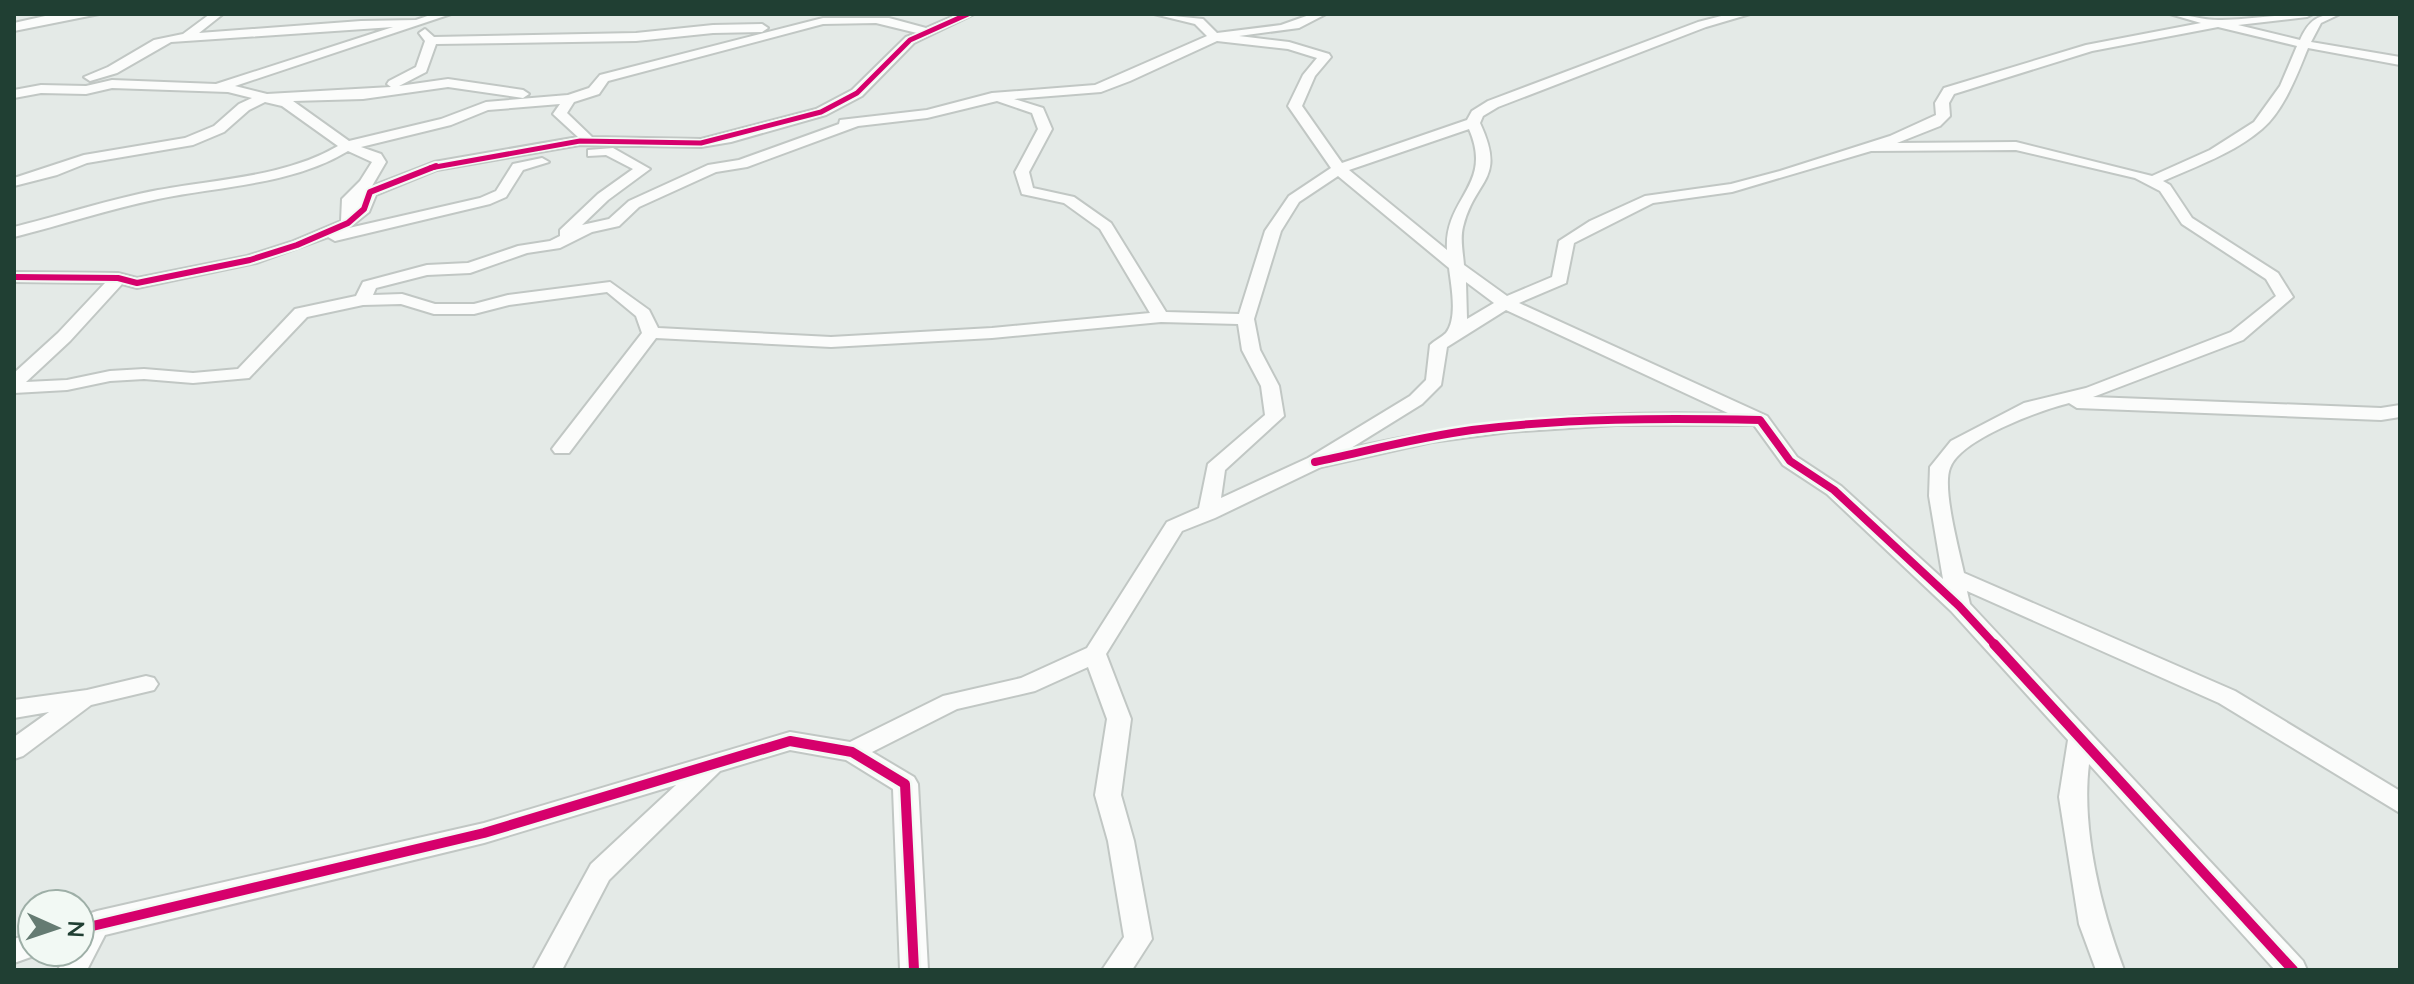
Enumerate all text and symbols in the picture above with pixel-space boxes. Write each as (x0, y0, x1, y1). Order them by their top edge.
north arrow (16, 888, 96, 968)
text: N (63, 920, 90, 938)

